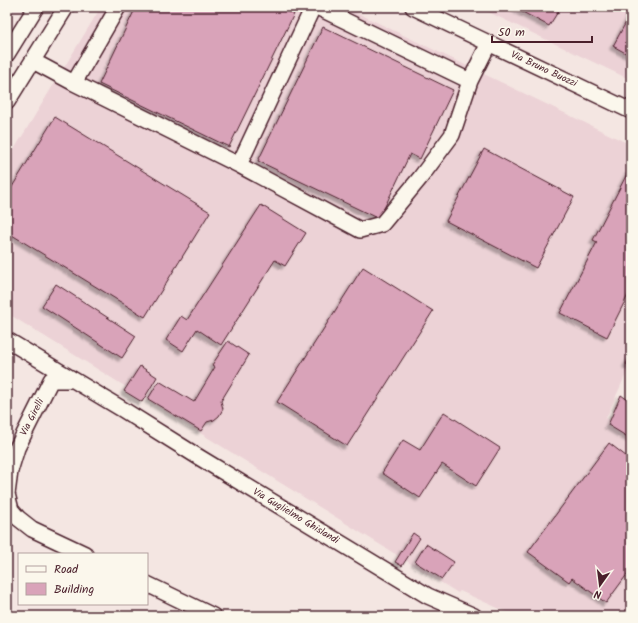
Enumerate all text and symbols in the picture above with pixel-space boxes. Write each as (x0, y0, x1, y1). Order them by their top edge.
scale bar (492, 18, 592, 44)
text: 50 m (498, 23, 525, 42)
street label: Via Bruno Buozzi (508, 47, 580, 92)
street label: Via Girelli (16, 395, 48, 438)
street label: Via Guglielmo Ghislandi (250, 484, 343, 548)
legend (18, 553, 148, 605)
text: Road (54, 560, 79, 579)
north arrow (580, 565, 620, 605)
text: Building (54, 580, 94, 599)
text: N (592, 584, 603, 603)

